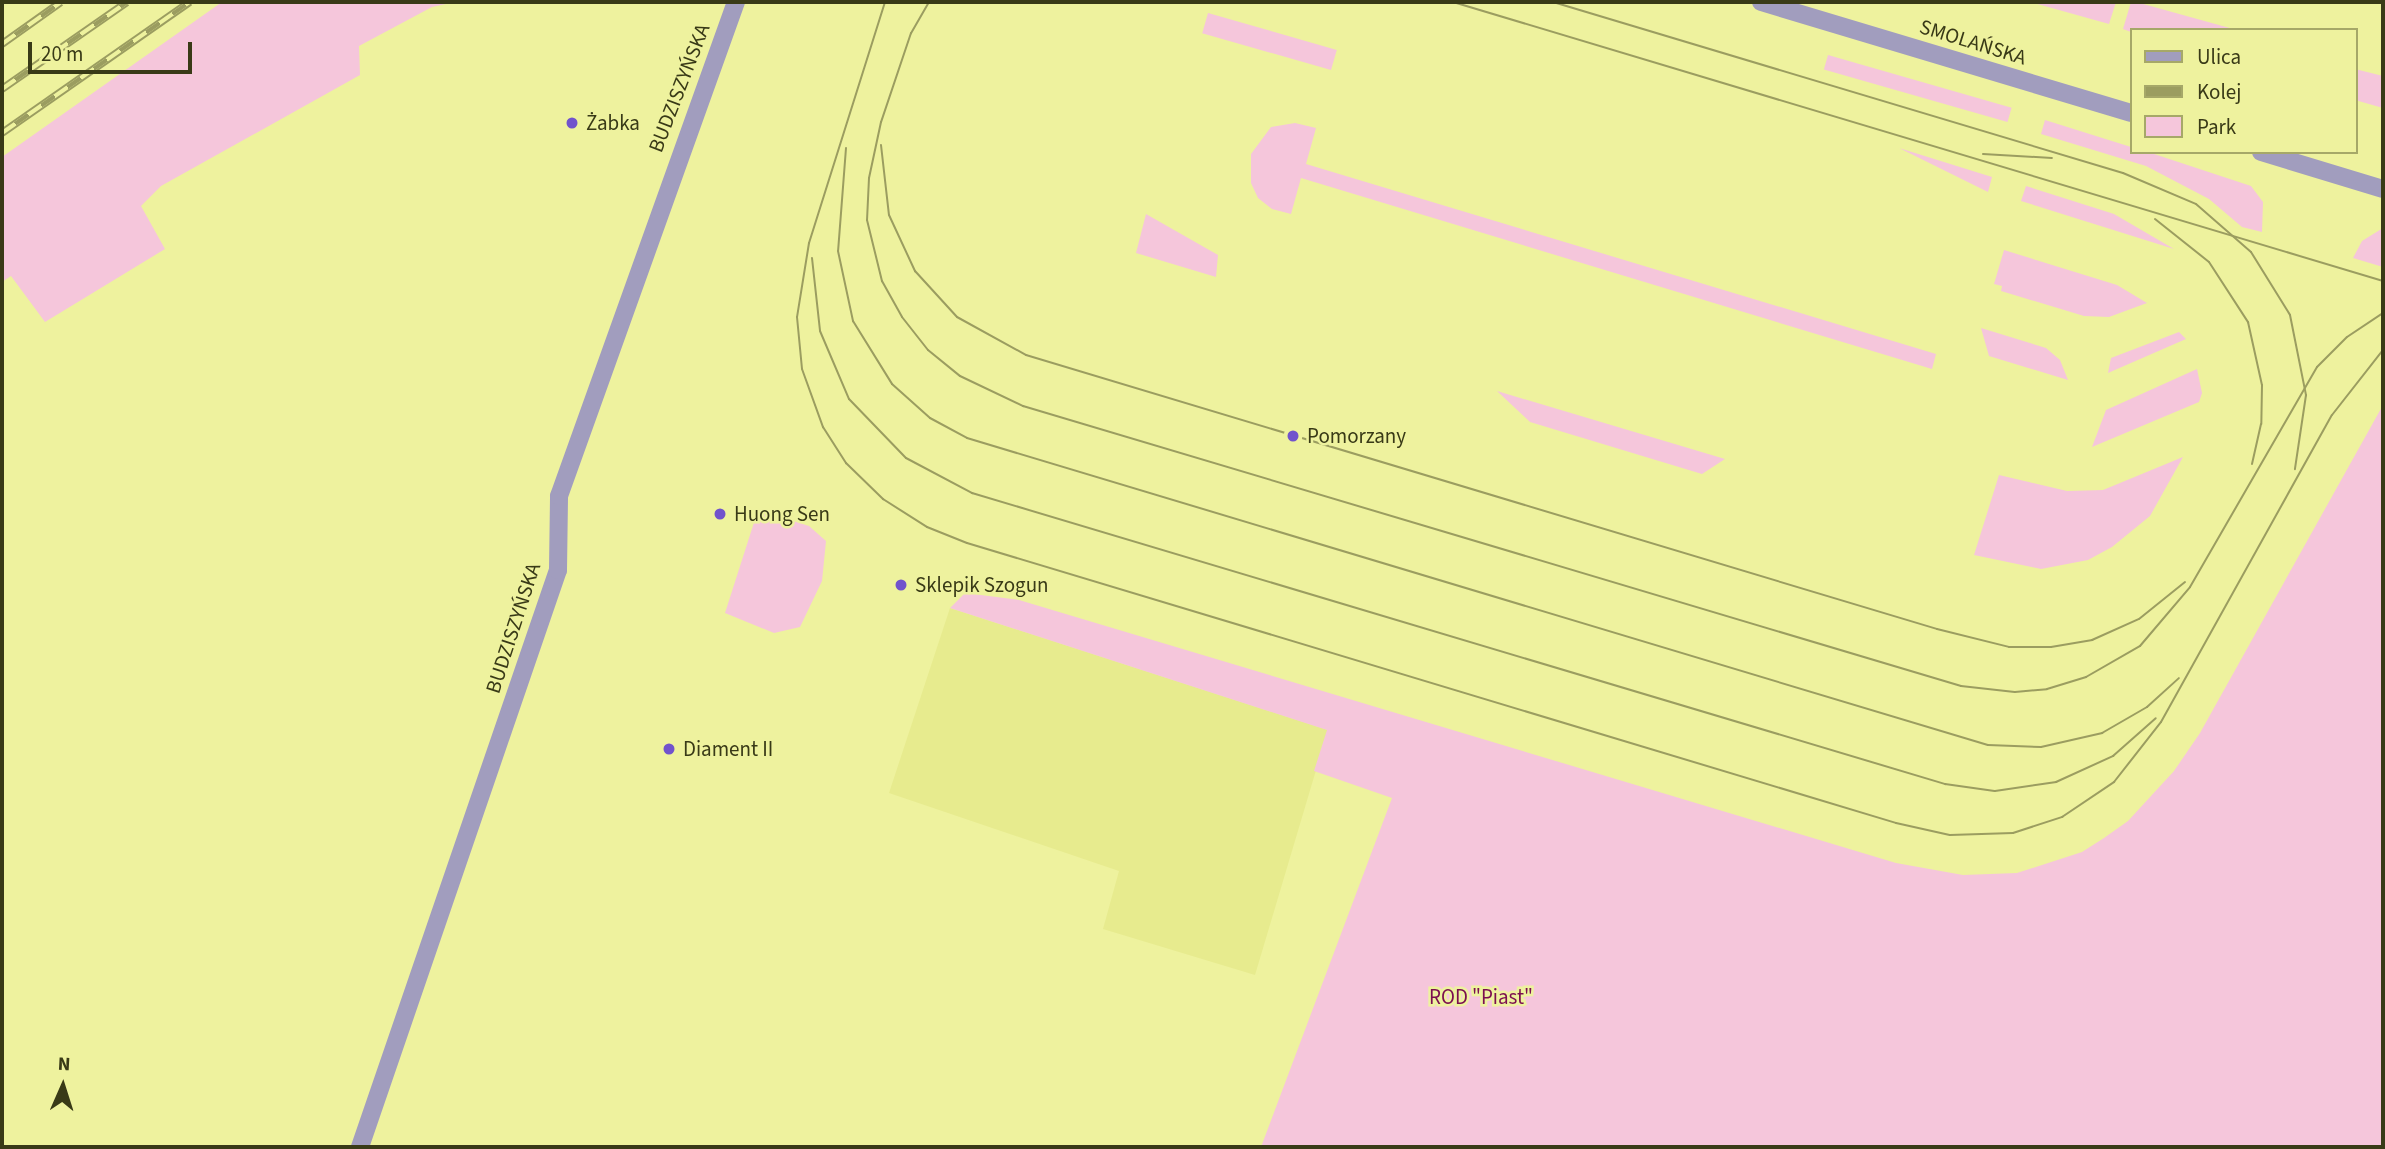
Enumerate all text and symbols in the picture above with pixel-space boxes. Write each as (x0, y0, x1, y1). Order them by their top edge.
street label: SMOLAŃSKA (1917, 14, 2029, 70)
street label: BUDZISZYŃSKA (643, 20, 715, 156)
scale bar (32, 28, 196, 72)
legend (2130, 28, 2357, 154)
text: 20 m (41, 39, 83, 69)
text: Ulica (2197, 42, 2241, 72)
text: Kolej (2197, 77, 2241, 107)
place label: Żabka (586, 110, 640, 136)
text: Park (2197, 112, 2236, 142)
marker: Żabka (564, 115, 580, 131)
place label: Pomorzany (1307, 423, 1406, 449)
marker: Pomorzany (1285, 428, 1301, 444)
place label: Huong Sen (734, 501, 830, 527)
marker: Huong Sen (712, 506, 728, 522)
street label: BUDZISZYŃSKA (480, 560, 546, 696)
place label: Sklepik Szogun (915, 572, 1049, 598)
marker: Sklepik Szogun (893, 577, 909, 593)
place label: Diament II (683, 736, 773, 762)
marker: Diament II (661, 741, 677, 757)
park label: ROD "Piast" (1429, 984, 1533, 1010)
north arrow (28, 1051, 98, 1121)
text: N (57, 1051, 71, 1078)

